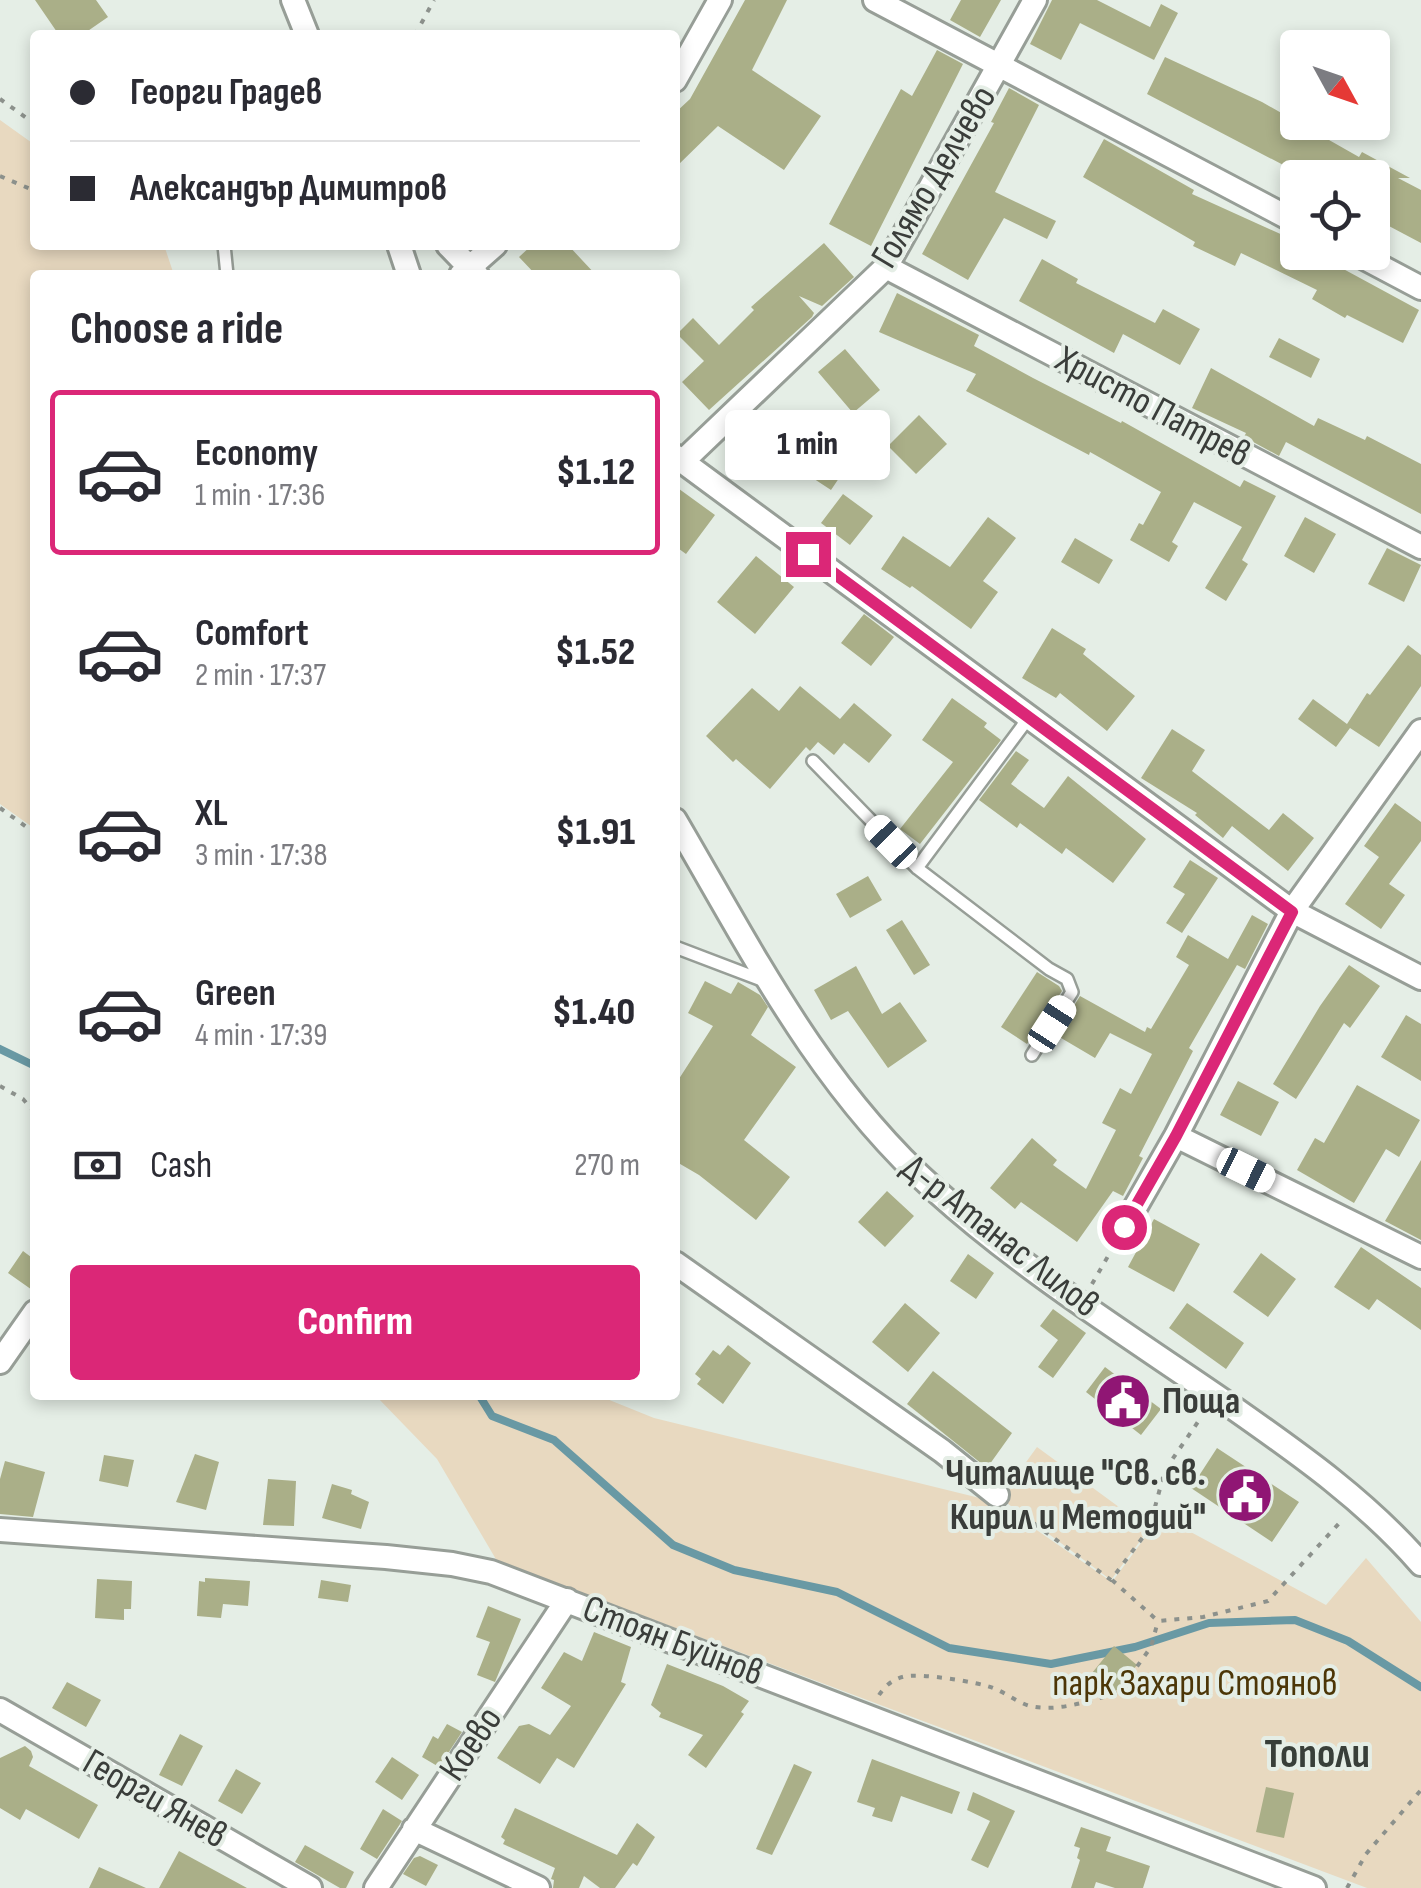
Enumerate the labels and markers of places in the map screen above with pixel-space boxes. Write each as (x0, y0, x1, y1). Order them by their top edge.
public building icon: Поща (1093, 1371, 1153, 1431)
place label: Поща (1162, 1379, 1240, 1424)
place label: Читалище "Св. св. Кирил и Методий" (945, 1451, 1206, 1540)
public building icon: Читалище "Св. св. Кирил и Методий" (1215, 1465, 1275, 1525)

